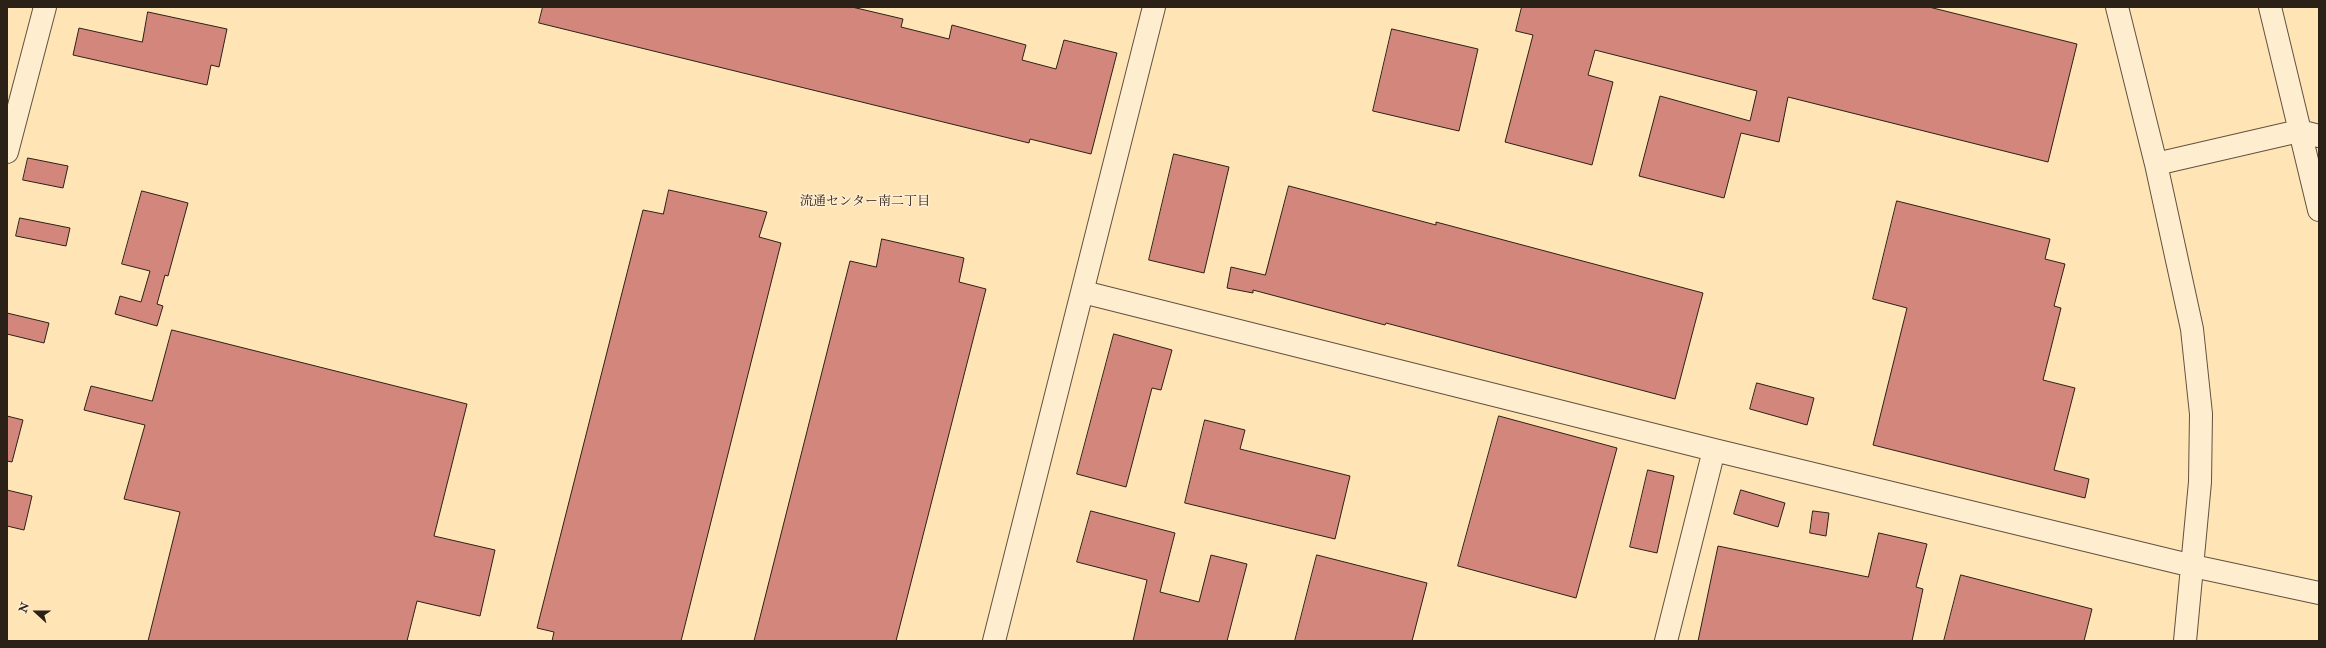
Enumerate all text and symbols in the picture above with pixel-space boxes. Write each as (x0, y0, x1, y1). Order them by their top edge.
district label: 流通センター南二丁目 (800, 194, 930, 210)
north arrow (16, 592, 56, 632)
text: N (16, 601, 32, 614)

